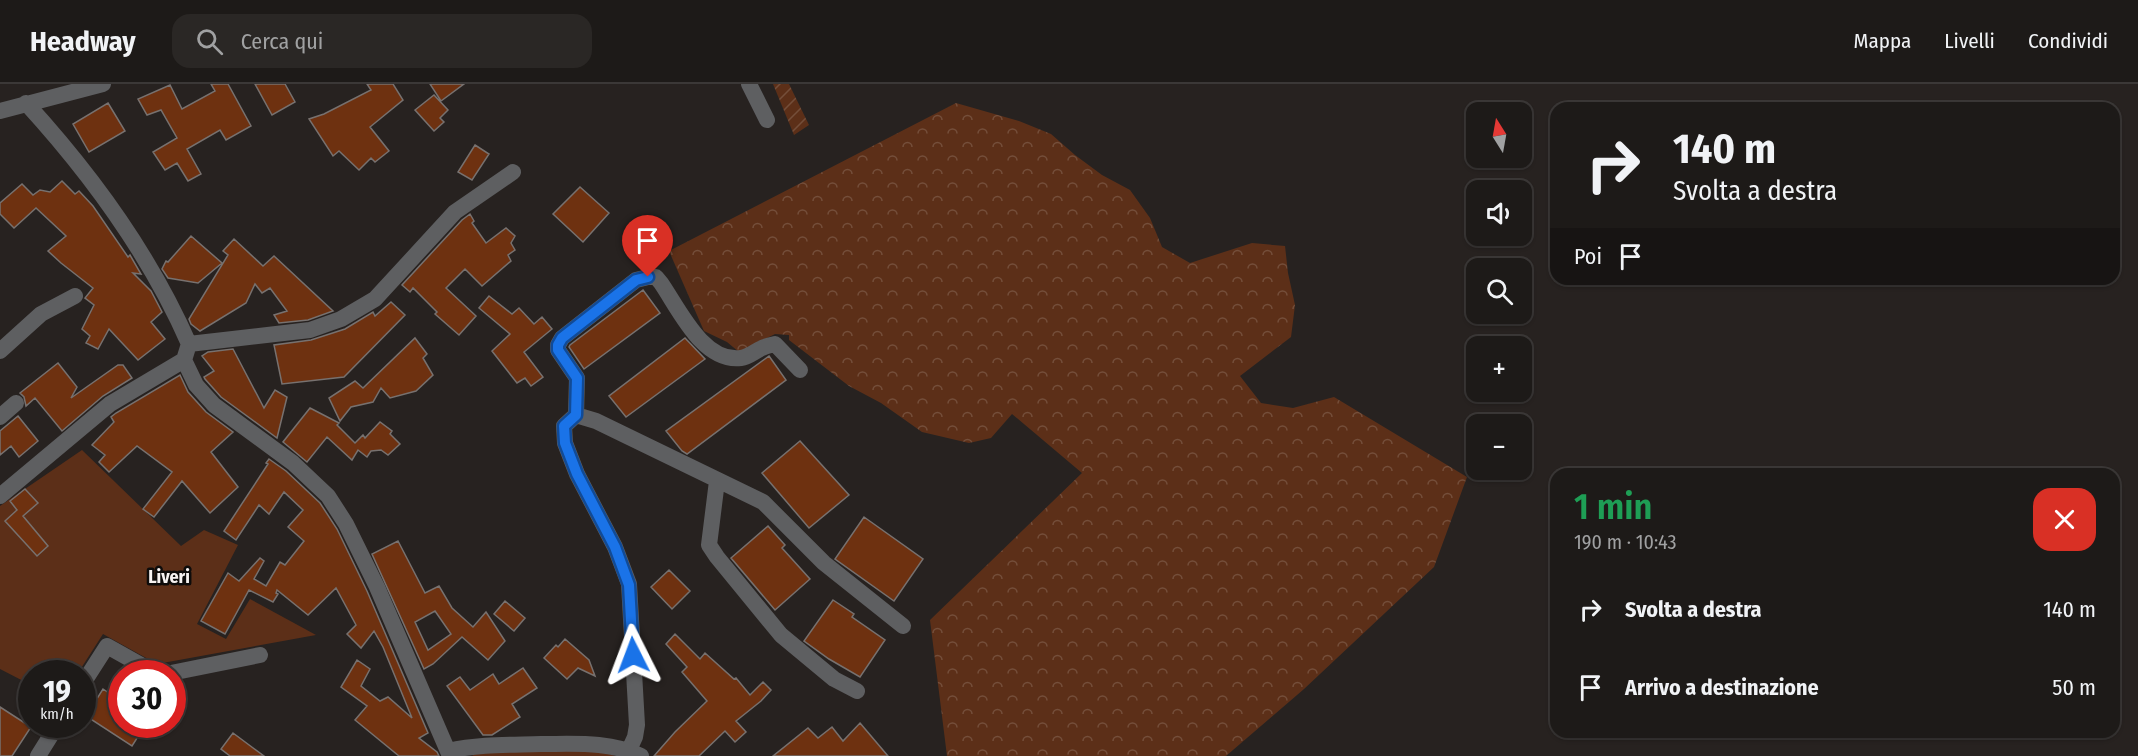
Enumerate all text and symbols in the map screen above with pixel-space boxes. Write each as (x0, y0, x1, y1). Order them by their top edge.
search box (172, 14, 592, 68)
text: Headway (30, 25, 136, 58)
icon: search (193, 25, 226, 58)
text: Cerca qui (241, 28, 323, 55)
text: Mappa (1854, 28, 1911, 54)
text: Livelli (1944, 28, 1995, 54)
text: Condividi (2028, 28, 2108, 54)
north arrow (1466, 102, 1532, 168)
map controls (1466, 102, 1532, 480)
text: 140 m (1673, 124, 1776, 174)
icon: right (1574, 126, 1652, 204)
text: Svolta a destra (1673, 175, 1837, 207)
button: sound (1466, 180, 1532, 246)
pin (622, 215, 673, 277)
icon: arrive (631, 224, 664, 257)
icon: arrive (1614, 240, 1647, 273)
text: Poi (1574, 243, 1602, 270)
button: search (1466, 258, 1532, 324)
button: + (1466, 336, 1532, 402)
button: − (1466, 414, 1532, 480)
text: 1 min (1574, 485, 1652, 529)
button: close (2033, 488, 2096, 551)
text: 190 m · 10:43 (1574, 530, 1676, 554)
district label: Liveri (148, 566, 190, 588)
icon: right (1574, 593, 1607, 626)
text: Svolta a destra (1625, 596, 1762, 623)
text: 140 m (2043, 596, 2096, 623)
position arrow (601, 623, 665, 687)
speed limit sign: 30 (108, 660, 186, 738)
icon: arrive (1574, 671, 1607, 704)
text: 19 (43, 674, 71, 710)
text: Arrivo a destinazione (1625, 674, 1819, 701)
text: 50 m (2052, 674, 2096, 701)
text: km/h (40, 705, 74, 723)

